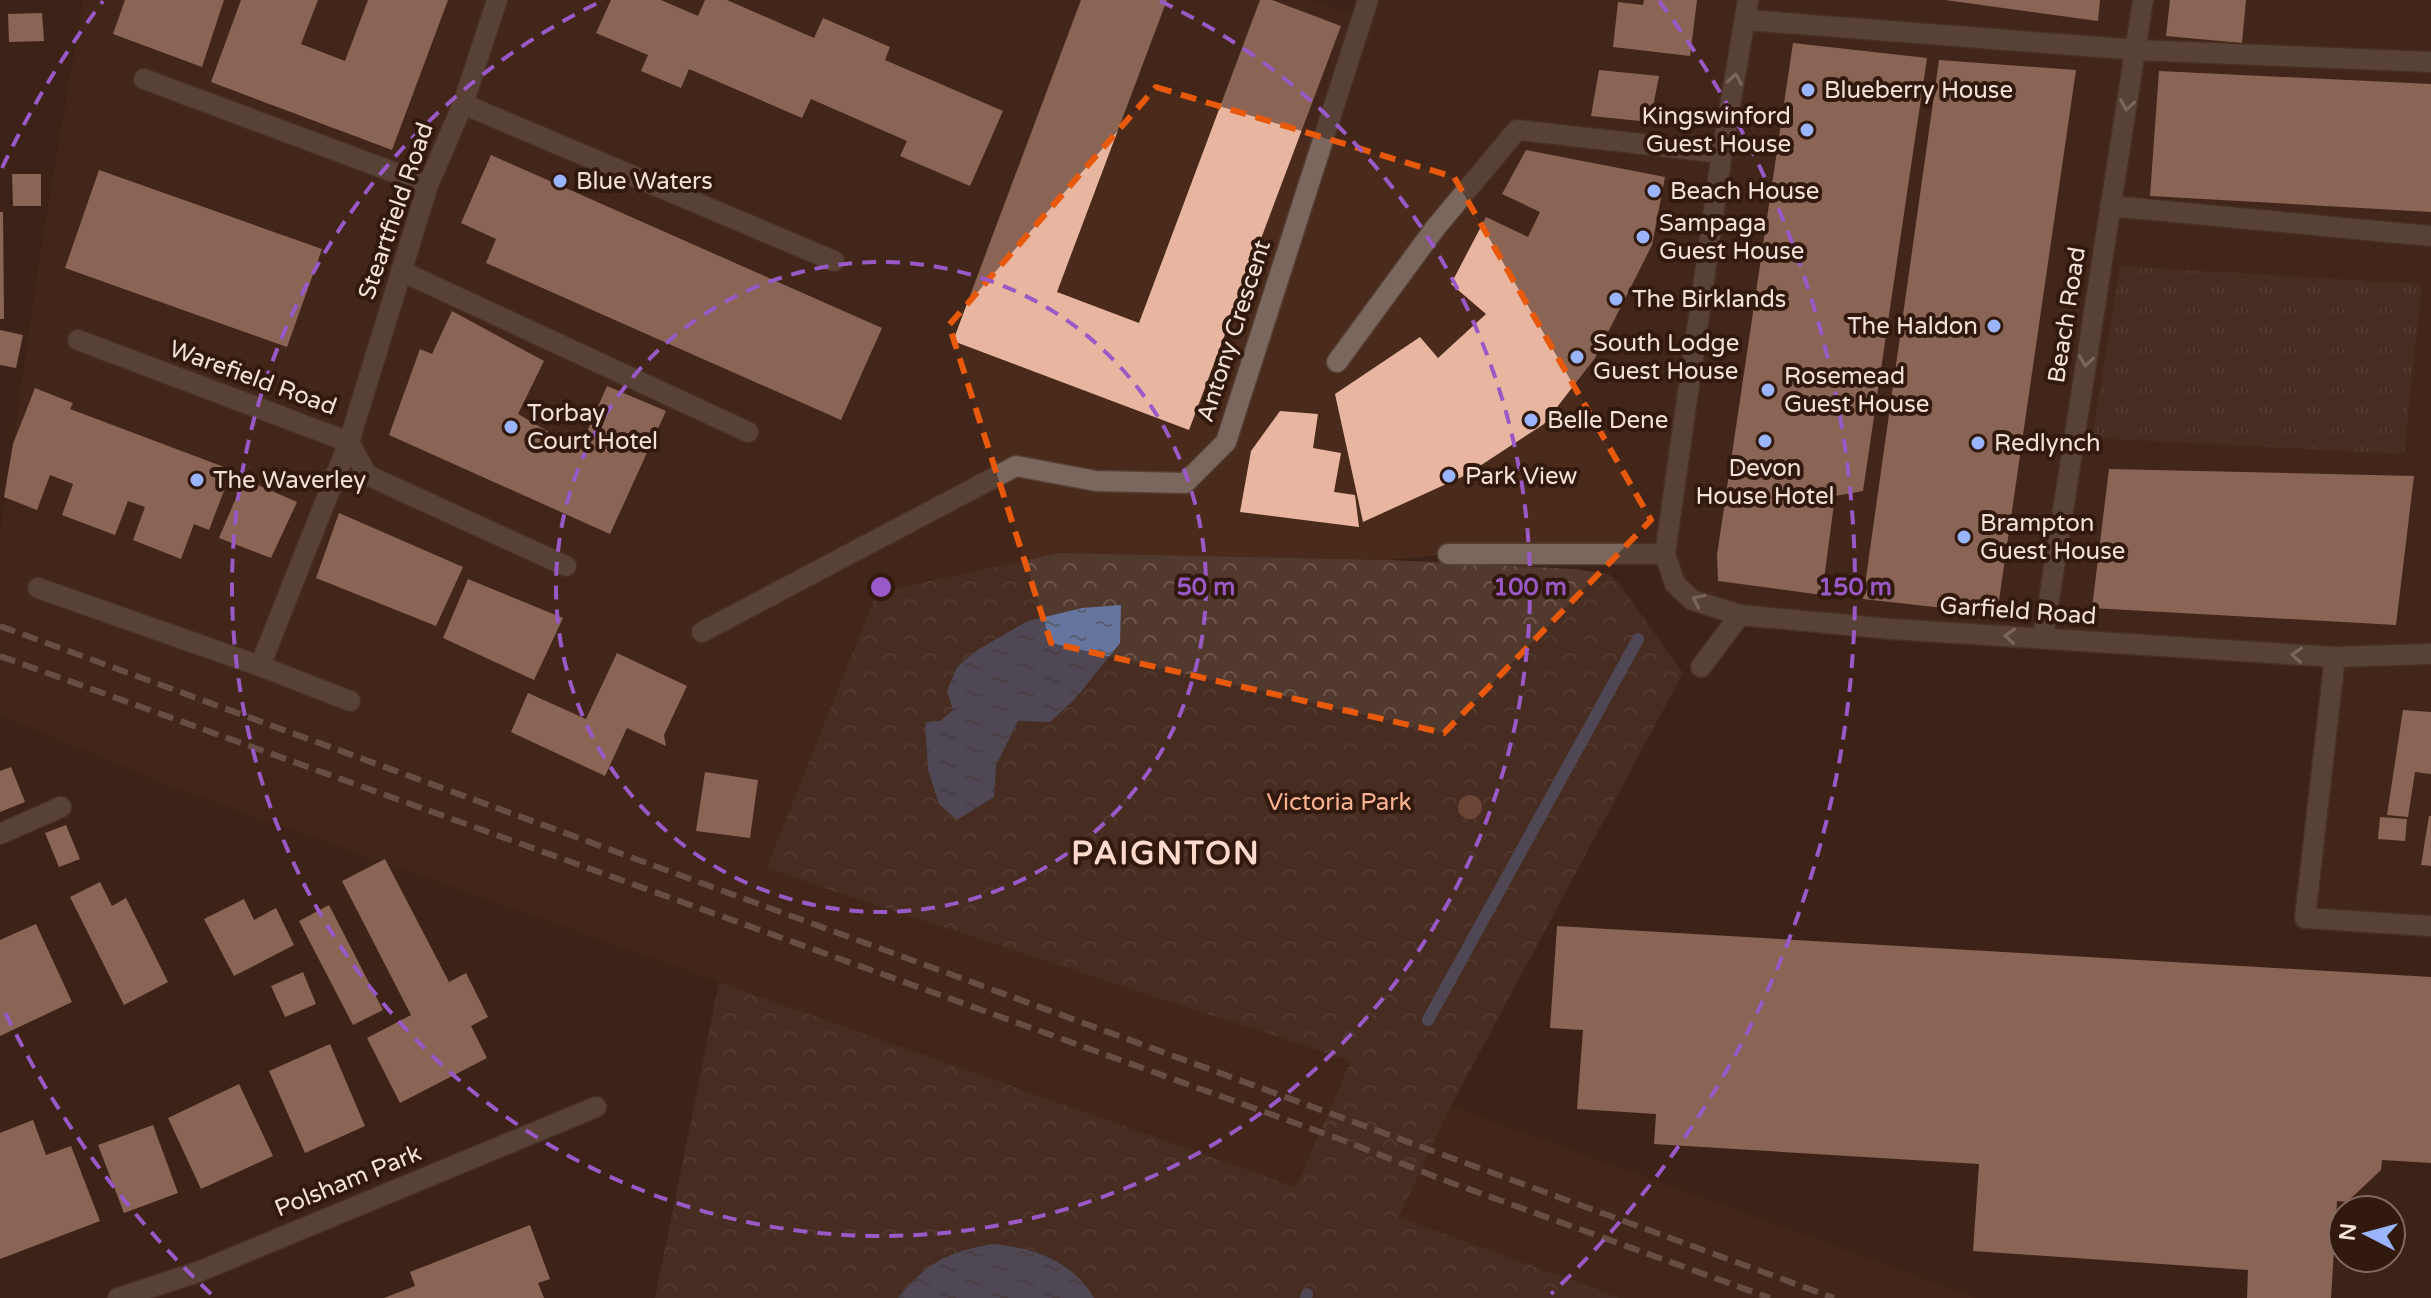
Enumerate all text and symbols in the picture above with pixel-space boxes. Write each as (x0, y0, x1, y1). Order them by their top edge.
one-way arrow (1726, 72, 1743, 86)
place label: Blueberry House (1824, 76, 2013, 105)
marker: Blueberry House (1799, 81, 1817, 99)
one-way arrow (2120, 98, 2137, 112)
place label: Kingswinford Guest House (1641, 102, 1791, 159)
street label: Steartfield Road (352, 119, 440, 303)
marker: Kingswinford Guest House (1798, 121, 1816, 139)
place label: Blue Waters (576, 167, 713, 196)
marker: Blue Waters (551, 172, 569, 190)
place label: Beach House (1670, 177, 1819, 206)
marker: Beach House (1645, 182, 1663, 200)
place label: Sampaga Guest House (1659, 209, 1804, 266)
marker: Sampaga Guest House (1634, 228, 1652, 246)
street label: Antony Crescent (1191, 236, 1277, 426)
street label: Beach Road (2042, 245, 2092, 385)
place label: The Birklands (1632, 285, 1786, 314)
marker: The Birklands (1607, 290, 1625, 308)
place label: The Haldon (1847, 312, 1978, 341)
marker: The Haldon (1985, 317, 2003, 335)
place label: South Lodge Guest House (1593, 329, 1739, 386)
street label: Warefield Road (165, 334, 341, 422)
marker: South Lodge Guest House (1568, 348, 1586, 366)
one-way arrow (2078, 355, 2095, 368)
place label: Rosemead Guest House (1784, 362, 1929, 419)
marker: Rosemead Guest House (1759, 381, 1777, 399)
place label: Torbay Court Hotel (527, 399, 658, 456)
place label: Belle Dene (1547, 406, 1668, 435)
marker: Belle Dene (1522, 411, 1540, 429)
marker: Torbay Court Hotel (502, 418, 520, 436)
place label: Redlynch (1994, 429, 2101, 458)
marker: Devon House Hotel (1756, 432, 1774, 450)
marker: Redlynch (1969, 434, 1987, 452)
place label: Devon House Hotel (1695, 454, 1835, 511)
place label: Park View (1465, 462, 1577, 491)
place label: The Waverley (213, 466, 366, 495)
marker: Park View (1440, 467, 1458, 485)
marker: The Waverley (188, 471, 206, 489)
place label: Brampton Guest House (1980, 509, 2125, 566)
marker: Brampton Guest House (1955, 528, 1973, 546)
centre of rings (867, 573, 895, 601)
text: 50 m (1177, 573, 1235, 602)
text: 100 m (1493, 573, 1567, 602)
text: 150 m (1818, 573, 1892, 602)
street label: Garfield Road (1938, 591, 2098, 631)
one-way arrow (1691, 594, 1706, 610)
one-way arrow (2003, 628, 2016, 645)
one-way arrow (2290, 646, 2303, 663)
park label: Victoria Park (1267, 788, 1411, 817)
district label: PAIGNTON (1071, 835, 1261, 873)
street label: Polsham Park (270, 1138, 426, 1224)
north arrow (2327, 1194, 2407, 1274)
text: N (2334, 1222, 2362, 1242)

